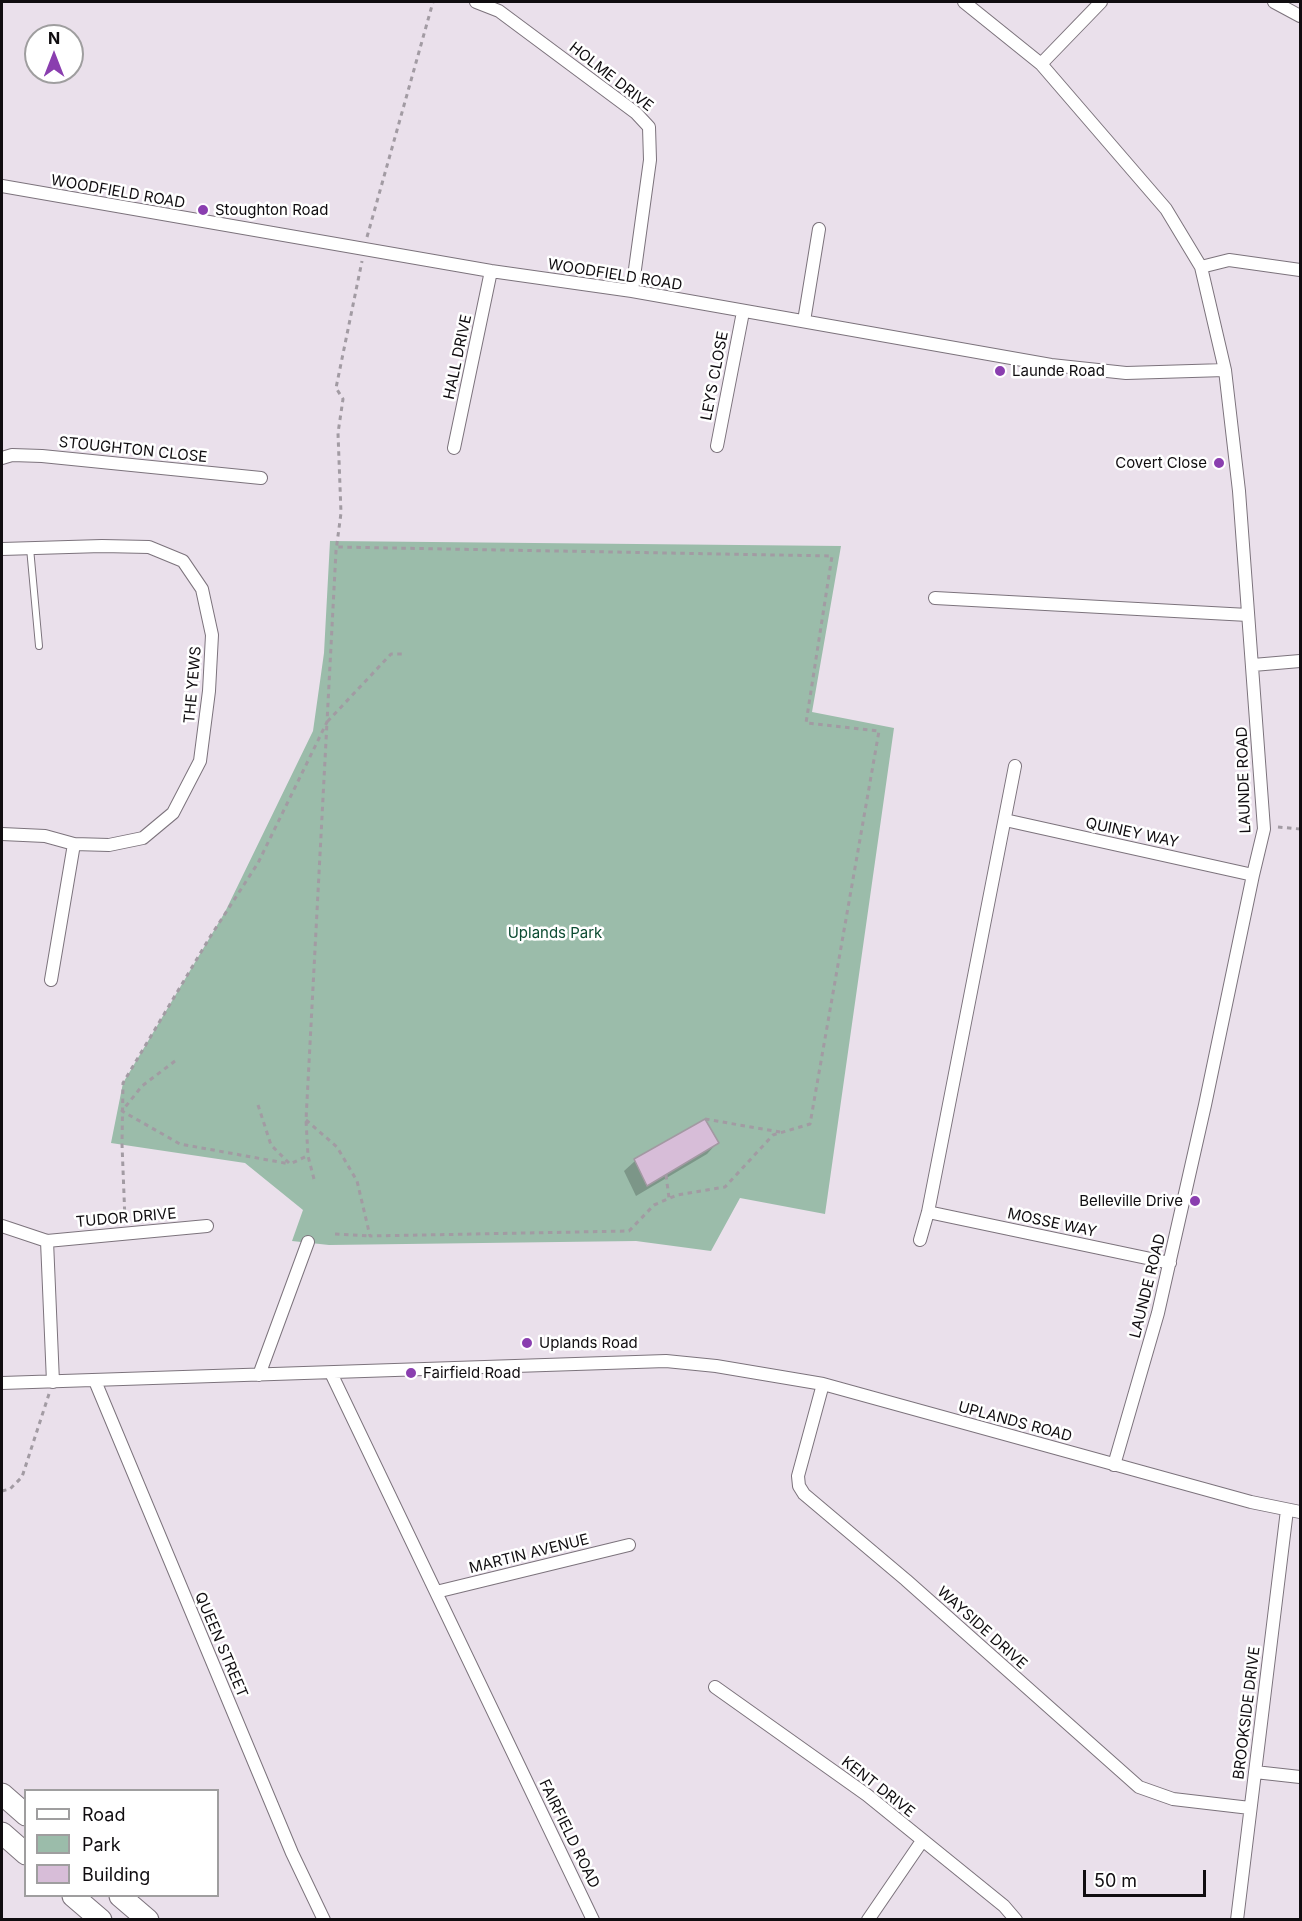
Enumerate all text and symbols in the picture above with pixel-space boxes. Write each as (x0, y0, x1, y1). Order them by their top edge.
north arrow (24, 24, 84, 84)
text: N (48, 28, 60, 48)
street label: HOLME DRIVE (565, 39, 657, 115)
street label: WOODFIELD ROAD (50, 171, 186, 213)
place label: Stoughton Road (215, 201, 328, 219)
marker: Stoughton Road (196, 203, 210, 217)
street label: WOODFIELD ROAD (547, 255, 683, 295)
street label: HALL DRIVE (440, 313, 476, 401)
street label: LEYS CLOSE (698, 330, 732, 422)
place label: Launde Road (1012, 362, 1105, 380)
marker: Launde Road (993, 364, 1007, 378)
street label: STOUGHTON CLOSE (58, 433, 208, 467)
place label: Covert Close (1115, 454, 1207, 472)
marker: Covert Close (1212, 456, 1226, 470)
street label: THE YEWS (181, 646, 205, 724)
street label: LAUNDE ROAD (1233, 726, 1255, 834)
street label: QUINEY WAY (1084, 814, 1180, 852)
park label: Uplands Park (508, 924, 602, 942)
place label: Belleville Drive (1079, 1192, 1183, 1210)
marker: Belleville Drive (1188, 1194, 1202, 1208)
street label: TUDOR DRIVE (75, 1205, 177, 1231)
street label: MOSSE WAY (1006, 1205, 1098, 1241)
street label: LAUNDE ROAD (1126, 1232, 1170, 1340)
place label: Uplands Road (539, 1334, 638, 1352)
marker: Uplands Road (520, 1336, 534, 1350)
place label: Fairfield Road (423, 1364, 521, 1382)
marker: Fairfield Road (404, 1366, 418, 1380)
street label: UPLANDS ROAD (956, 1398, 1074, 1446)
street label: MARTIN AVENUE (467, 1530, 591, 1578)
street label: WAYSIDE DRIVE (933, 1583, 1031, 1673)
street label: QUEEN STREET (191, 1590, 251, 1700)
street label: BROOKSIDE DRIVE (1230, 1645, 1264, 1781)
street label: KENT DRIVE (838, 1753, 918, 1821)
street label: FAIRFIELD ROAD (535, 1777, 603, 1891)
legend (24, 1789, 219, 1897)
text: Road (82, 1804, 125, 1825)
text: Park (82, 1834, 121, 1855)
scale bar (1086, 1858, 1209, 1896)
text: Building (82, 1864, 150, 1885)
text: 50 m (1094, 1870, 1137, 1891)

